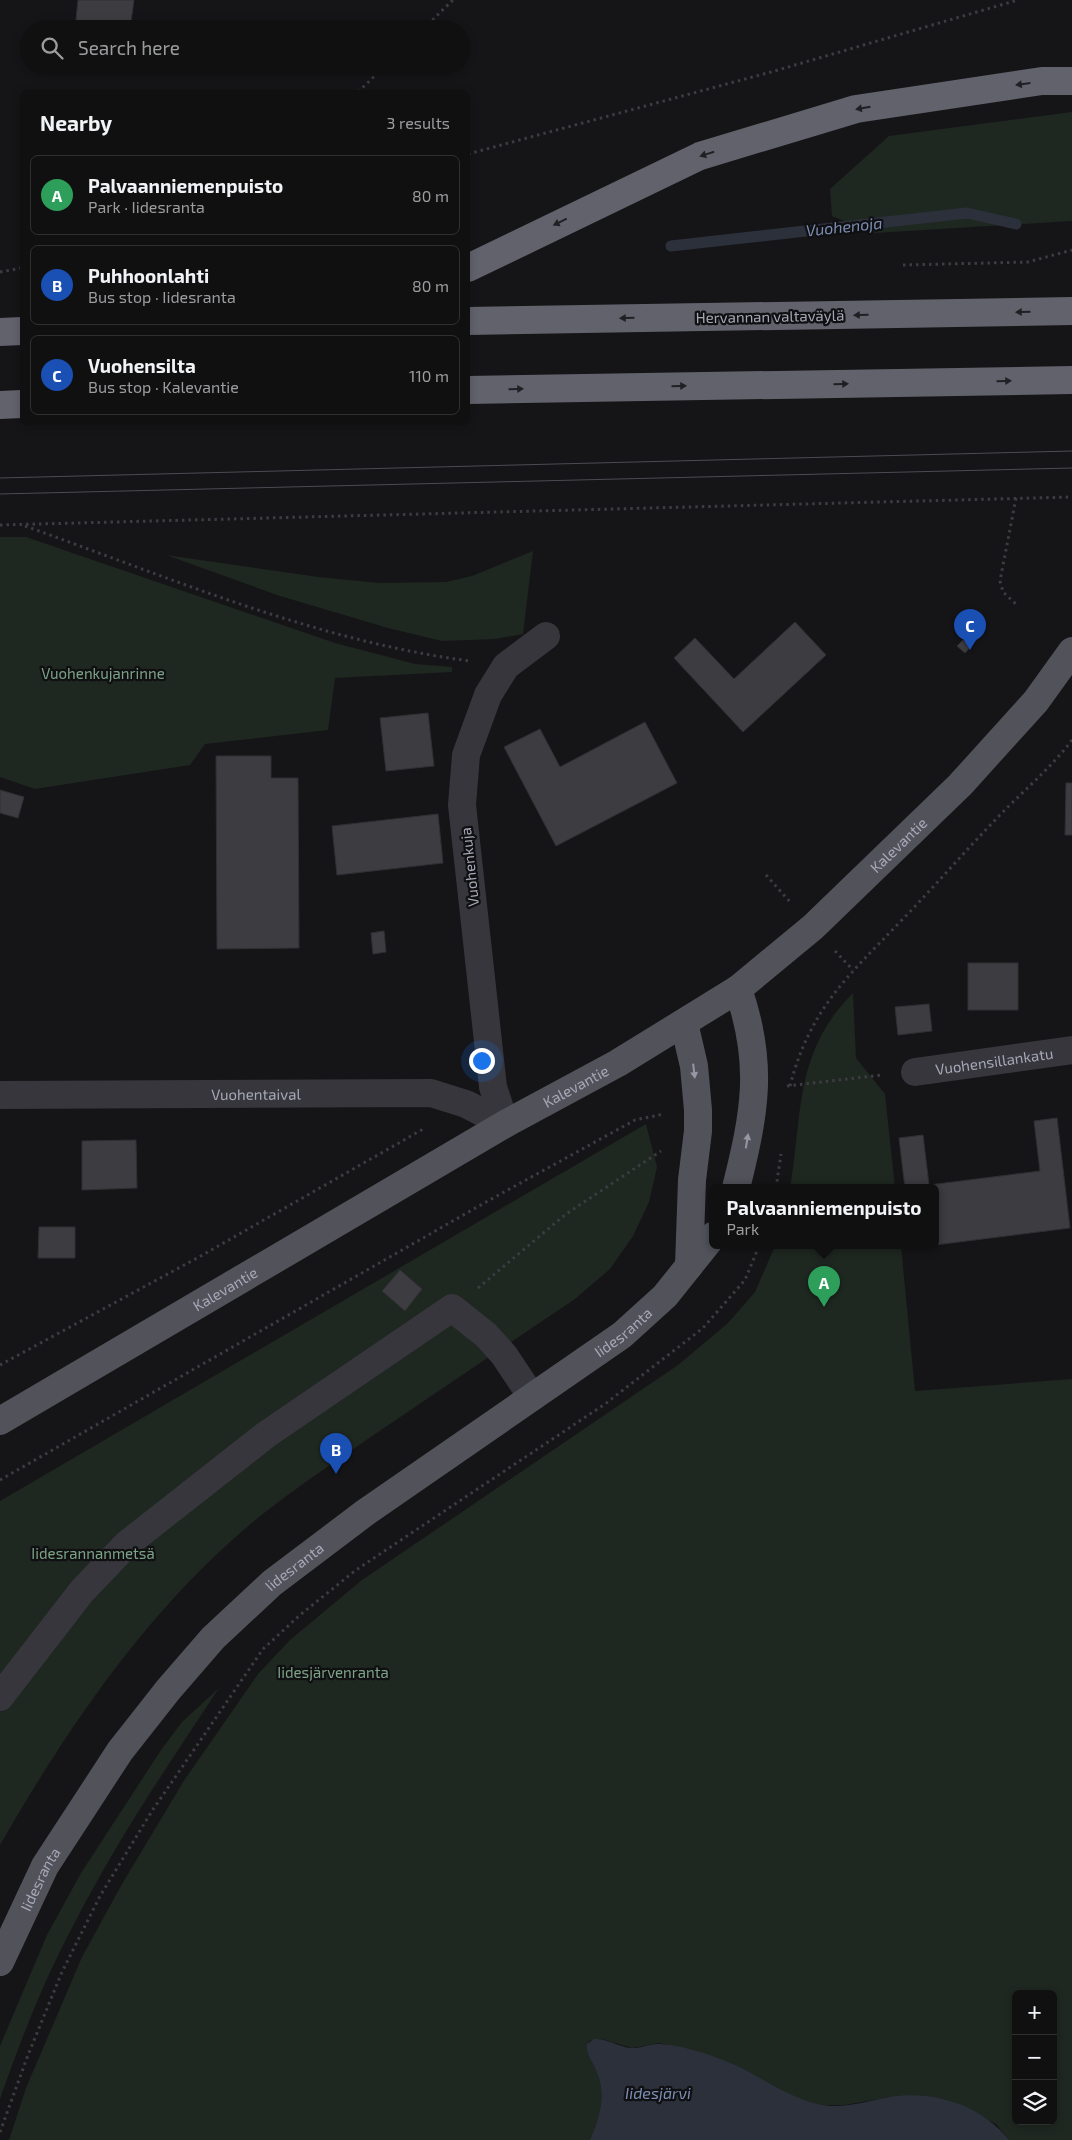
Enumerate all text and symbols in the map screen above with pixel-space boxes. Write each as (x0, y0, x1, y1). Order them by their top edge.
search box (20, 20, 470, 75)
icon: search (38, 34, 66, 62)
text: Search here (78, 36, 180, 59)
one-way arrow (1015, 80, 1031, 88)
one-way arrow (854, 105, 870, 113)
text: Nearby (40, 110, 112, 135)
text: 3 results (387, 113, 450, 132)
one-way arrow (699, 151, 714, 159)
text: Palvaanniemenpuisto (88, 174, 283, 197)
text: A (52, 186, 62, 205)
text: 80 m (412, 186, 449, 205)
text: Park · Iidesranta (88, 197, 205, 216)
water label: Vuohenoja (805, 213, 883, 240)
one-way arrow (552, 218, 567, 227)
text: Puhhoonlahti (88, 264, 209, 287)
text: B (52, 276, 62, 295)
text: 80 m (412, 276, 449, 295)
text: Bus stop · Iidesranta (88, 287, 236, 306)
street label: Hervannan valtaväylä (695, 306, 845, 326)
one-way arrow (1015, 308, 1031, 316)
one-way arrow (853, 311, 869, 319)
one-way arrow (619, 314, 635, 322)
text: Vuohensilta (88, 354, 196, 377)
text: C (52, 366, 62, 385)
text: 110 m (409, 366, 449, 385)
text: Bus stop · Kalevantie (88, 377, 239, 396)
one-way arrow (996, 377, 1012, 385)
one-way arrow (833, 380, 849, 388)
one-way arrow (671, 382, 687, 390)
one-way arrow (508, 385, 524, 393)
pin: C (954, 609, 986, 650)
park label: Vuohenkujanrinne (41, 664, 165, 683)
street label: Kalevantie (866, 813, 930, 876)
street label: Vuohenkuja (456, 826, 483, 907)
street label: Vuohensillankatu (934, 1044, 1054, 1078)
your location (469, 1048, 495, 1074)
street label: Kalevantie (540, 1061, 611, 1111)
one-way arrow (690, 1063, 698, 1079)
street label: Vuohentaival (211, 1085, 301, 1103)
one-way arrow (743, 1132, 751, 1148)
popup (709, 1184, 939, 1249)
text: Palvaanniemenpuisto (726, 1196, 922, 1219)
text: Park (726, 1219, 759, 1238)
street label: Kalevantie (189, 1263, 261, 1315)
pin: A (808, 1266, 840, 1307)
street label: Iidesranta (591, 1303, 655, 1361)
pin: B (320, 1433, 352, 1474)
street label: Iidesranta (261, 1538, 327, 1594)
park label: Iidesrannanmetsä (31, 1544, 155, 1562)
park label: Iidesjärvenranta (277, 1663, 389, 1682)
street label: Iidesranta (16, 1844, 64, 1914)
map controls (1012, 1990, 1057, 2125)
button: + (1012, 1990, 1057, 2035)
button: − (1012, 2035, 1057, 2080)
button: layers (1012, 2080, 1057, 2125)
water label: Iidesjärvi (625, 2083, 691, 2103)

